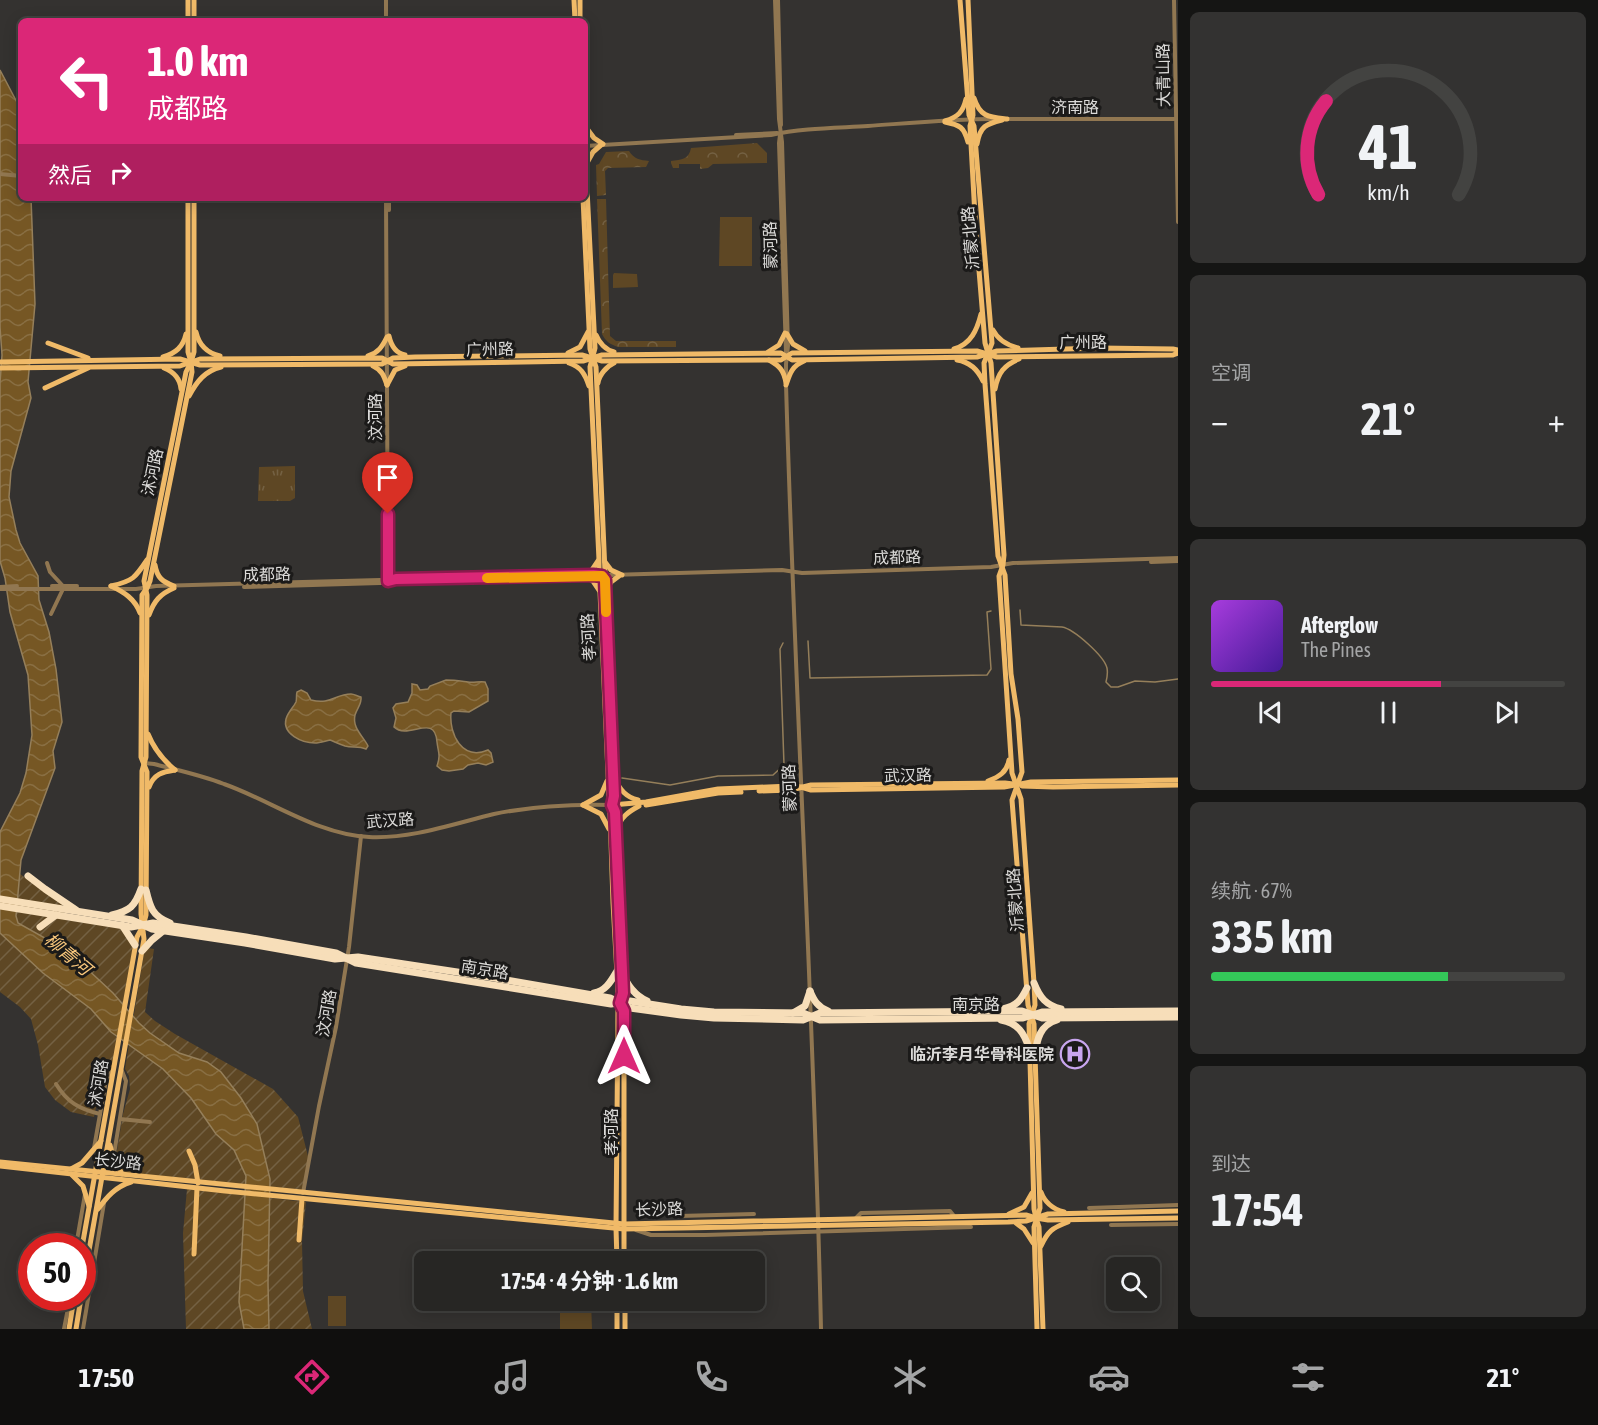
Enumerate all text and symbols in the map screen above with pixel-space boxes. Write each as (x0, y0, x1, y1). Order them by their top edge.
text: 1.0 km (147, 37, 248, 85)
icon: left (48, 42, 126, 120)
street label: 大青山路 (1153, 43, 1173, 107)
text: 成都路 (147, 93, 228, 124)
street label: 济南路 (1051, 98, 1099, 116)
text: 41 (1358, 111, 1417, 182)
icon: right (104, 156, 137, 189)
text: 然后 (48, 162, 92, 188)
text: km/h (1367, 180, 1409, 205)
street label: 沂蒙北路 (958, 205, 982, 271)
street label: 蒙河路 (761, 221, 779, 269)
street label: 广州路 (1059, 333, 1107, 351)
street label: 广州路 (466, 340, 514, 358)
text: 空调 (1211, 361, 1251, 384)
street label: 汶河路 (366, 393, 384, 441)
text: 21° (1361, 393, 1415, 445)
text: − (1211, 401, 1228, 439)
text: + (1548, 401, 1565, 439)
street label: 沭河路 (138, 447, 166, 497)
pin (362, 452, 413, 514)
icon: arrive (371, 461, 404, 494)
street label: 成都路 (873, 547, 921, 567)
street label: 成都路 (243, 565, 291, 583)
text: Afterglow (1301, 612, 1378, 638)
street label: 孝河路 (578, 613, 598, 661)
text: The Pines (1301, 638, 1371, 661)
icon: previous (1254, 696, 1287, 729)
icon: pause (1372, 696, 1405, 729)
icon: next (1490, 696, 1523, 729)
street label: 蒙河路 (779, 764, 799, 812)
street label: 武汉路 (884, 766, 932, 784)
street label: 武汉路 (365, 809, 415, 831)
street label: 沂蒙北路 (1004, 867, 1026, 933)
text: 续航 · 67% (1211, 879, 1292, 902)
text: 335 km (1211, 911, 1333, 963)
water label: 柳青河 (41, 929, 98, 981)
street label: 南京路 (460, 956, 510, 982)
street label: 汶河路 (313, 988, 339, 1038)
street label: 南京路 (952, 995, 1000, 1013)
position arrow (592, 1024, 656, 1088)
hospital icon: 临沂李月华骨科医院 (1059, 1038, 1091, 1070)
place label: 临沂李月华骨科医院 (910, 1045, 1054, 1063)
street label: 沭河路 (85, 1058, 111, 1108)
street label: 孝河路 (602, 1108, 620, 1156)
street label: 长沙路 (93, 1150, 143, 1172)
text: 到达 (1211, 1152, 1251, 1175)
text: 17:54 (1211, 1184, 1304, 1236)
street label: 长沙路 (635, 1199, 683, 1219)
speed limit sign: 50 (18, 1233, 96, 1311)
map controls (1106, 1257, 1160, 1311)
button: search (1106, 1257, 1160, 1311)
text: 17:54 · 4 分钟 · 1.6 km (501, 1268, 678, 1294)
icon: directions (291, 1356, 333, 1398)
icon: music (491, 1356, 533, 1398)
icon: phone (690, 1356, 732, 1398)
icon: climate (889, 1356, 931, 1398)
icon: car (1088, 1356, 1130, 1398)
icon: filters (1287, 1356, 1329, 1398)
text: 17:50 (79, 1362, 134, 1393)
text: 21° (1486, 1362, 1519, 1393)

